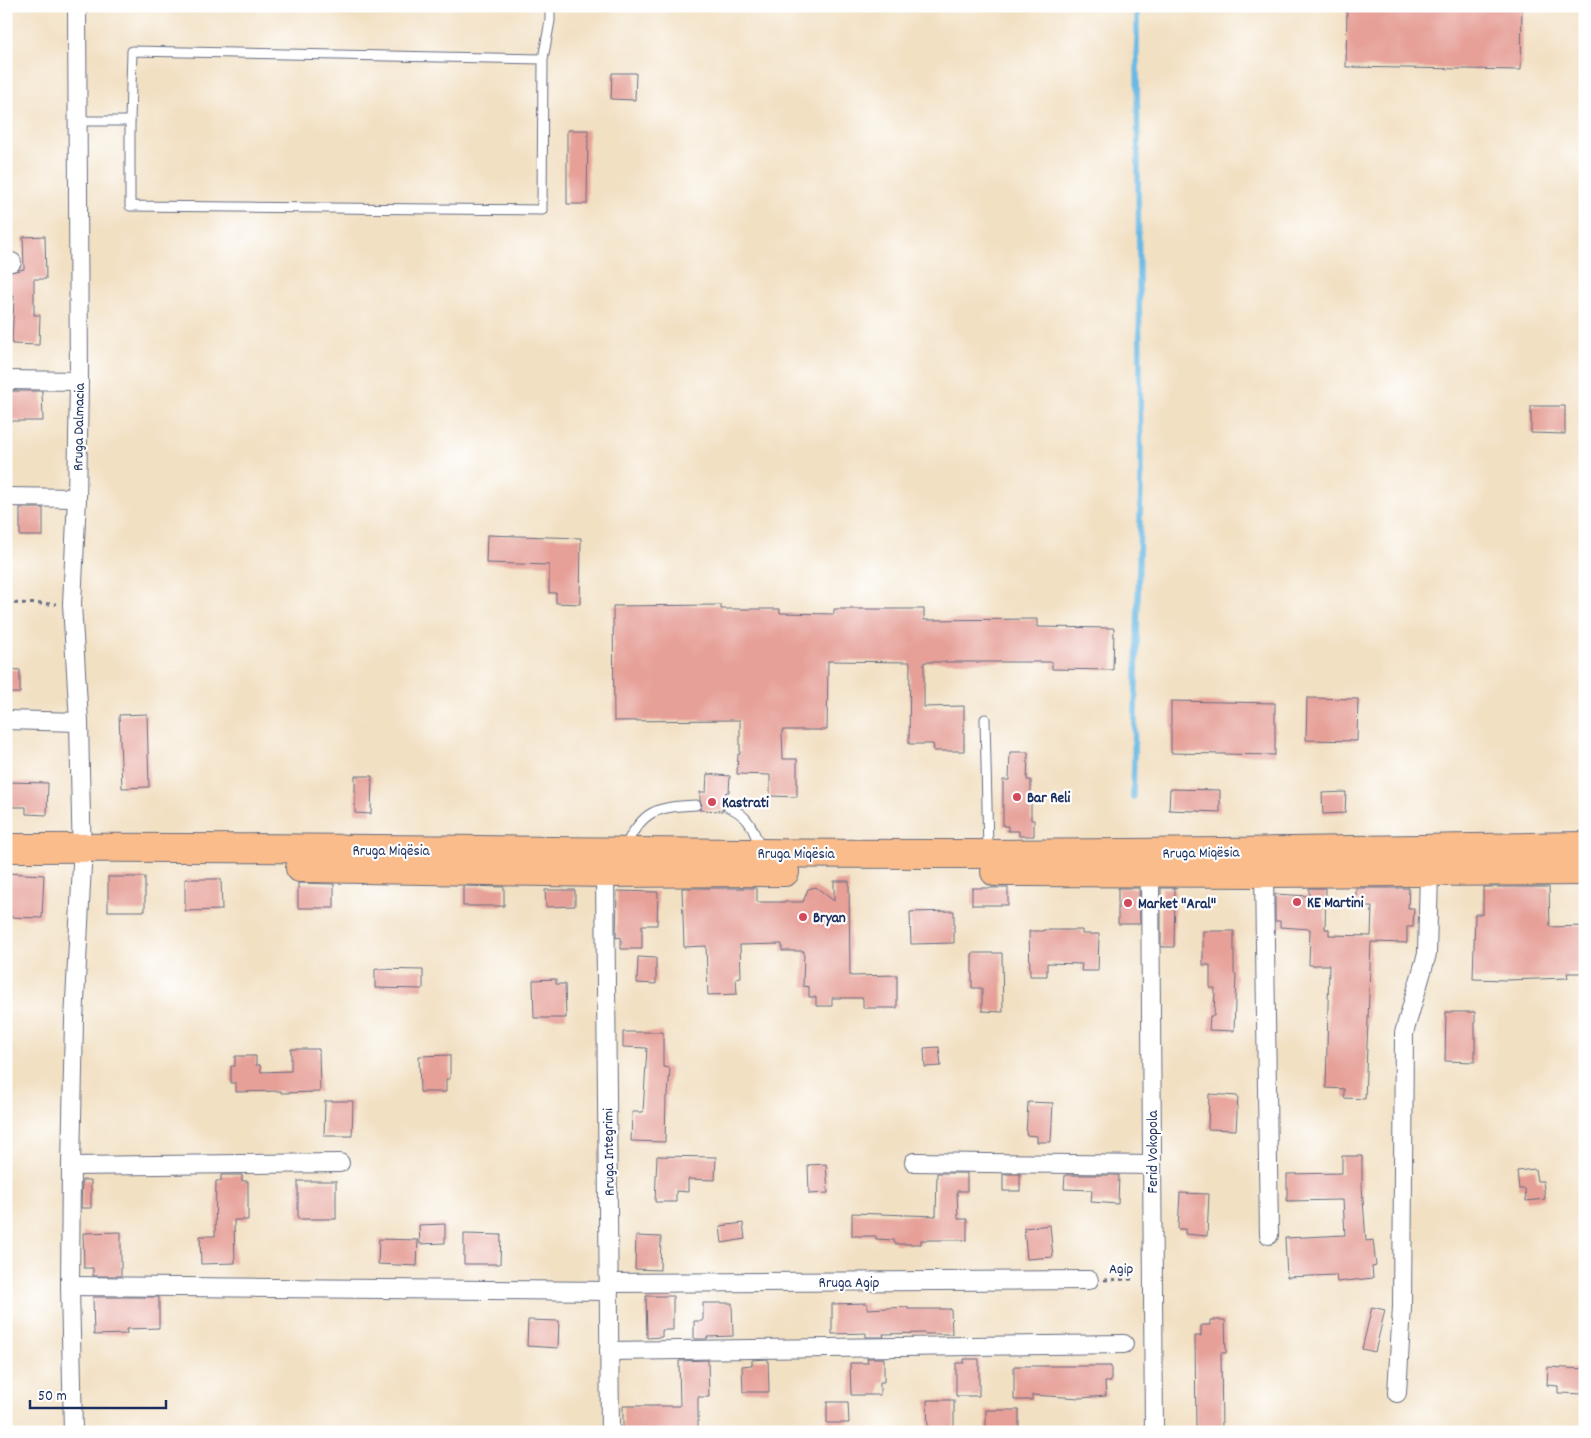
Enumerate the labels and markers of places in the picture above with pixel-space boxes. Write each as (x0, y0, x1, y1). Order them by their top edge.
place label: Bar Reli (1027, 788, 1071, 810)
marker: Bar Reli (1011, 791, 1023, 803)
place label: Kastrati (722, 793, 769, 815)
marker: Kastrati (706, 796, 718, 808)
place label: KE Martini (1307, 893, 1364, 915)
place label: Market "Aral" (1138, 894, 1216, 916)
marker: KE Martini (1291, 896, 1303, 908)
marker: Market "Aral" (1122, 897, 1134, 909)
place label: Bryan (813, 908, 846, 930)
marker: Bryan (797, 911, 809, 923)

